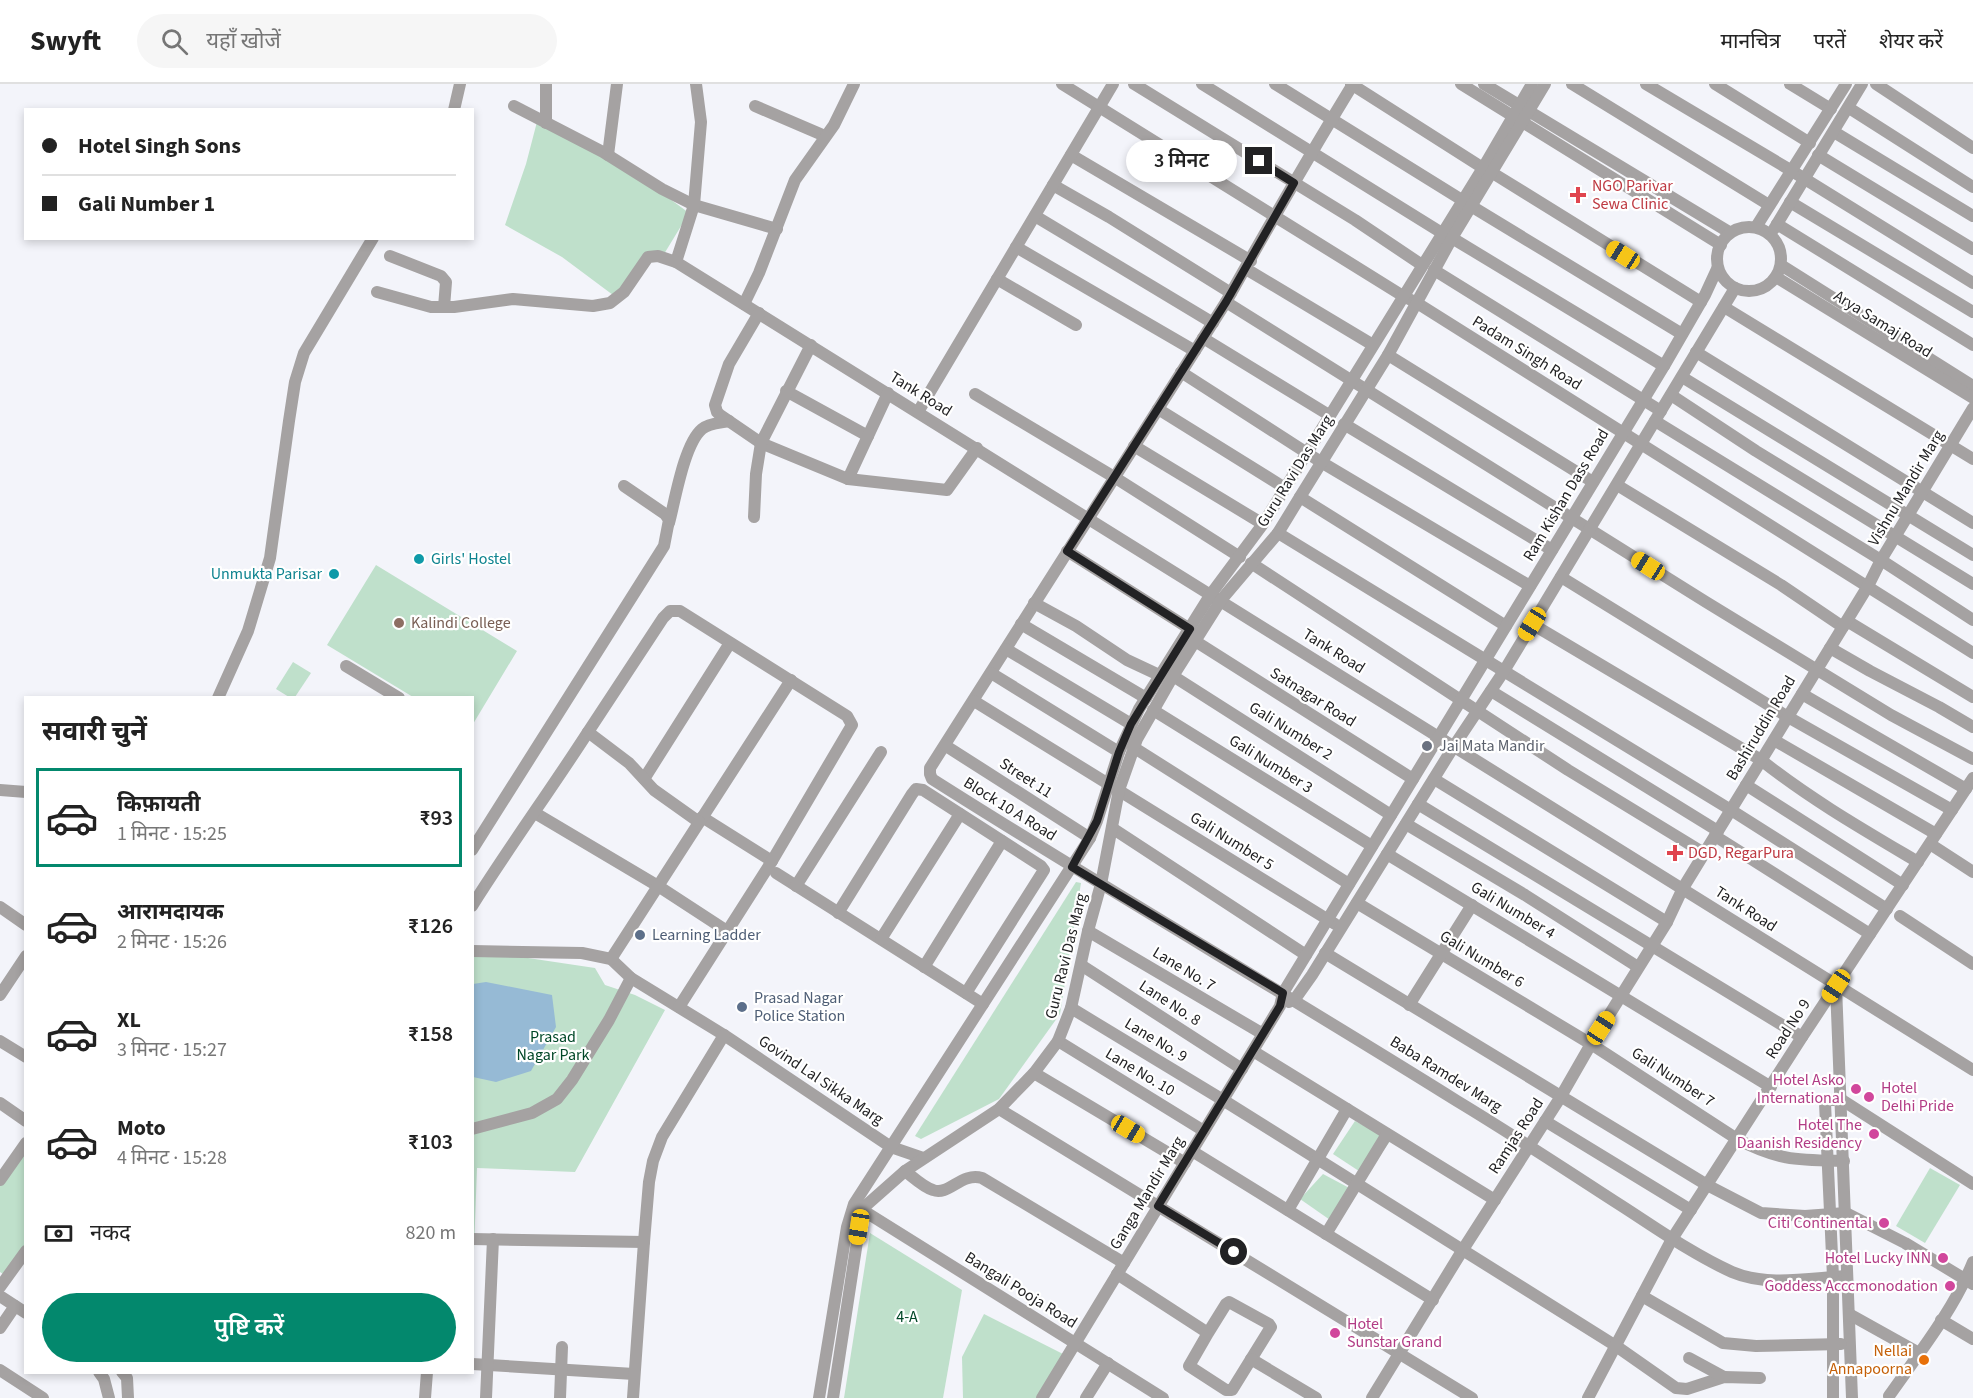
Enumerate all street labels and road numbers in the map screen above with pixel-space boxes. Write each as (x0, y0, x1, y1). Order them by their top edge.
street label: Arya Samaj Road (1829, 285, 1937, 363)
street label: Padam Singh Road (1468, 310, 1586, 396)
street label: Tank Road (886, 366, 956, 422)
street label: Guru Ravi Das Marg (1252, 411, 1338, 531)
street label: Ram Kishan Dass Road (1518, 425, 1614, 565)
street label: Vishnu Mandir Marg (1863, 426, 1949, 550)
street label: Tank Road (1299, 623, 1369, 679)
street label: Satnagar Road (1266, 662, 1360, 732)
street label: Bashiruddin Road (1721, 671, 1801, 785)
street label: Gali Number 2 (1245, 697, 1337, 766)
street label: Gali Number 3 (1225, 730, 1317, 799)
street label: Street 11 (995, 753, 1057, 803)
street label: Block 10 A Road (959, 772, 1061, 846)
street label: Gali Number 5 (1186, 807, 1278, 876)
street label: Gali Number 4 (1467, 876, 1559, 944)
street label: Tank Road (1711, 881, 1781, 937)
street label: Guru Ravi Das Marg (1040, 891, 1092, 1021)
street label: Gali Number 6 (1436, 925, 1528, 993)
street label: Lane No. 7 (1148, 942, 1220, 996)
street label: Lane No. 8 (1135, 975, 1205, 1031)
street label: Road No 9 (1760, 995, 1816, 1063)
street label: Lane No. 9 (1120, 1013, 1192, 1067)
street label: Govind Lal Sikka Marg (754, 1030, 888, 1130)
street label: Baba Ramdev Marg (1386, 1031, 1506, 1117)
street label: Gali Number 7 (1627, 1042, 1719, 1112)
street label: Lane No. 10 (1101, 1043, 1179, 1101)
street label: Ramjas Road (1483, 1094, 1549, 1178)
street label: Ganga Mandir Marg (1104, 1132, 1190, 1254)
street label: Bangali Pooja Road (961, 1247, 1081, 1333)

